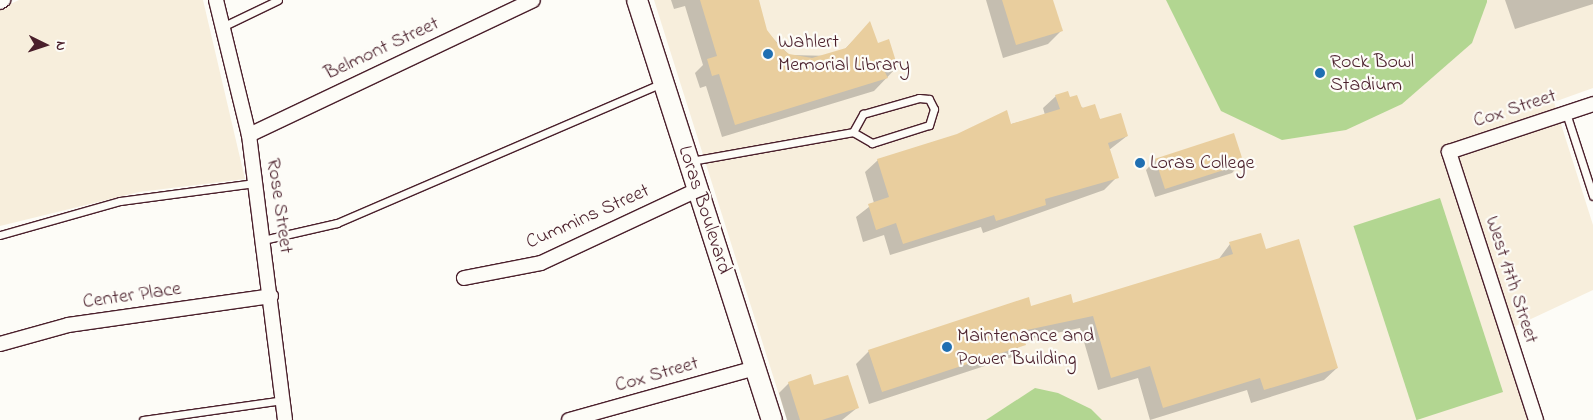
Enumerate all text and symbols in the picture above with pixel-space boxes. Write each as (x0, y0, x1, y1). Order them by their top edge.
street label: Belmont Street (321, 12, 443, 86)
north arrow (20, 20, 70, 70)
place label: Wahlert Memorial Library (778, 30, 910, 77)
text: N (50, 41, 71, 52)
marker: Wahlert Memorial Library (762, 48, 774, 60)
place label: Rock Bowl Stadium (1330, 50, 1414, 97)
marker: Rock Bowl Stadium (1314, 67, 1326, 79)
street label: Cox Street (1471, 84, 1559, 134)
street label: Loras Boulevard (672, 143, 736, 277)
place label: Loras College (1150, 151, 1254, 175)
street label: Rose Street (260, 157, 298, 255)
marker: Loras College (1134, 157, 1146, 169)
street label: Cummins Street (523, 179, 653, 255)
street label: West 17th Street (1479, 213, 1543, 347)
street label: Center Place (81, 277, 183, 315)
place label: Maintenance and Power Building (957, 324, 1094, 371)
marker: Maintenance and Power Building (941, 341, 953, 353)
street label: Cox Street (612, 352, 702, 398)

